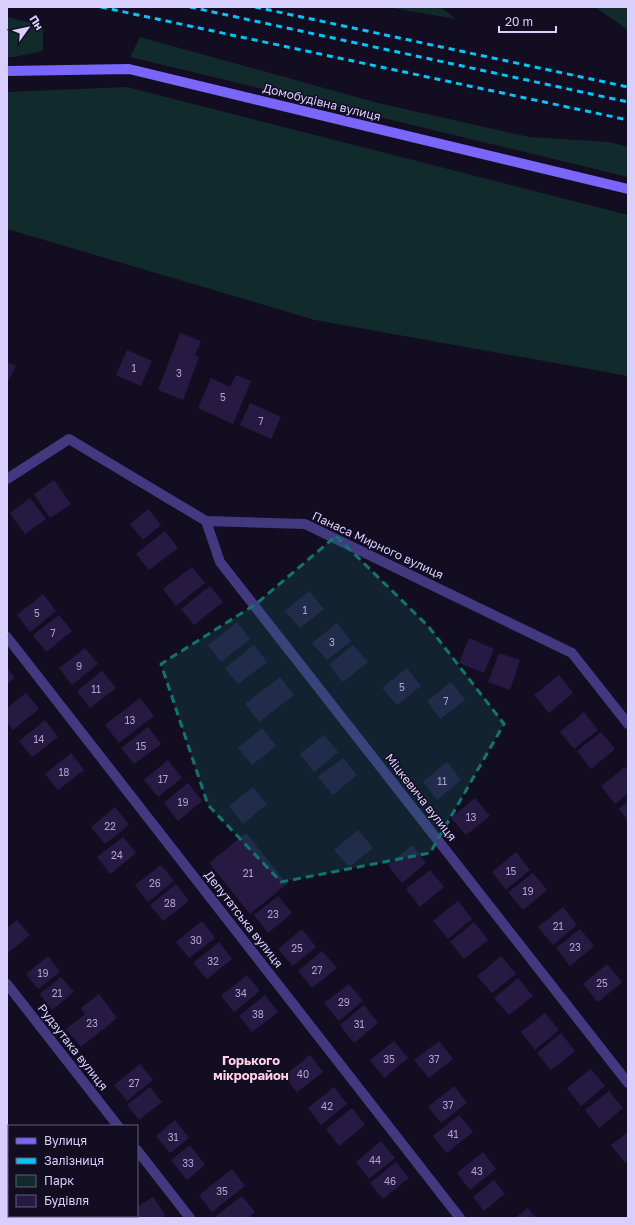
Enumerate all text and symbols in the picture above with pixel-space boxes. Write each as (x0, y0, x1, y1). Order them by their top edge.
north arrow (8, 8, 48, 48)
scale bar (499, 8, 556, 34)
text: Пн (27, 12, 46, 32)
text: 20 m (505, 14, 533, 29)
street label: Домобудівна вулиця (261, 80, 383, 124)
house number: 1 (132, 362, 137, 374)
house number: 3 (176, 367, 182, 379)
house number: 5 (220, 391, 226, 403)
house number: 7 (258, 415, 264, 427)
street label: Панаса Мирного вулиця (310, 508, 446, 582)
house number: 1 (303, 604, 308, 616)
house number: 5 (34, 607, 40, 619)
house number: 7 (50, 627, 56, 639)
house number: 3 (329, 636, 335, 648)
house number: 9 (76, 660, 82, 672)
house number: 5 (399, 681, 405, 693)
house number: 11 (91, 683, 101, 695)
house number: 7 (443, 695, 449, 707)
house number: 13 (125, 714, 135, 726)
house number: 14 (34, 733, 44, 745)
house number: 15 (136, 740, 147, 752)
street label: Міцкевича вулиця (382, 750, 460, 844)
house number: 18 (59, 766, 69, 778)
house number: 17 (158, 773, 168, 785)
house number: 11 (437, 775, 447, 787)
house number: 19 (178, 796, 188, 808)
house number: 13 (466, 811, 476, 823)
house number: 22 (104, 820, 116, 832)
house number: 24 (111, 849, 123, 861)
house number: 15 (506, 865, 517, 877)
house number: 21 (243, 867, 253, 879)
street label: Депутатська вулиця (201, 868, 287, 970)
house number: 26 (149, 877, 161, 889)
house number: 19 (523, 885, 533, 897)
house number: 28 (164, 897, 176, 909)
house number: 23 (267, 908, 279, 920)
house number: 21 (553, 920, 563, 932)
house number: 30 (190, 934, 202, 946)
house number: 23 (569, 941, 581, 953)
house number: 25 (291, 942, 303, 954)
house number: 32 (207, 955, 219, 967)
house number: 27 (311, 964, 323, 976)
house number: 19 (38, 967, 48, 979)
house number: 25 (596, 977, 608, 989)
house number: 21 (52, 987, 62, 999)
house number: 34 (235, 987, 247, 999)
house number: 29 (338, 996, 350, 1008)
street label: Рудзутака вулиця (35, 1001, 111, 1093)
house number: 38 (252, 1008, 264, 1020)
house number: 23 (86, 1017, 98, 1029)
house number: 31 (354, 1018, 364, 1030)
district label: Горького мікрорайон (213, 1052, 289, 1083)
house number: 35 (383, 1053, 395, 1065)
house number: 37 (428, 1053, 440, 1065)
house number: 40 (297, 1068, 309, 1080)
house number: 27 (128, 1077, 140, 1089)
house number: 37 (442, 1099, 454, 1111)
house number: 42 (321, 1100, 333, 1112)
legend (8, 1125, 138, 1217)
house number: 41 (448, 1128, 459, 1140)
house number: 31 (168, 1131, 178, 1143)
text: Вулиця (44, 1133, 87, 1148)
text: Залізниця (44, 1153, 104, 1168)
house number: 44 (369, 1154, 381, 1166)
house number: 33 (182, 1157, 194, 1169)
house number: 43 (471, 1165, 483, 1177)
text: Парк (44, 1173, 74, 1188)
house number: 46 (384, 1175, 396, 1187)
house number: 35 (216, 1185, 228, 1197)
text: Будівля (44, 1193, 89, 1208)

